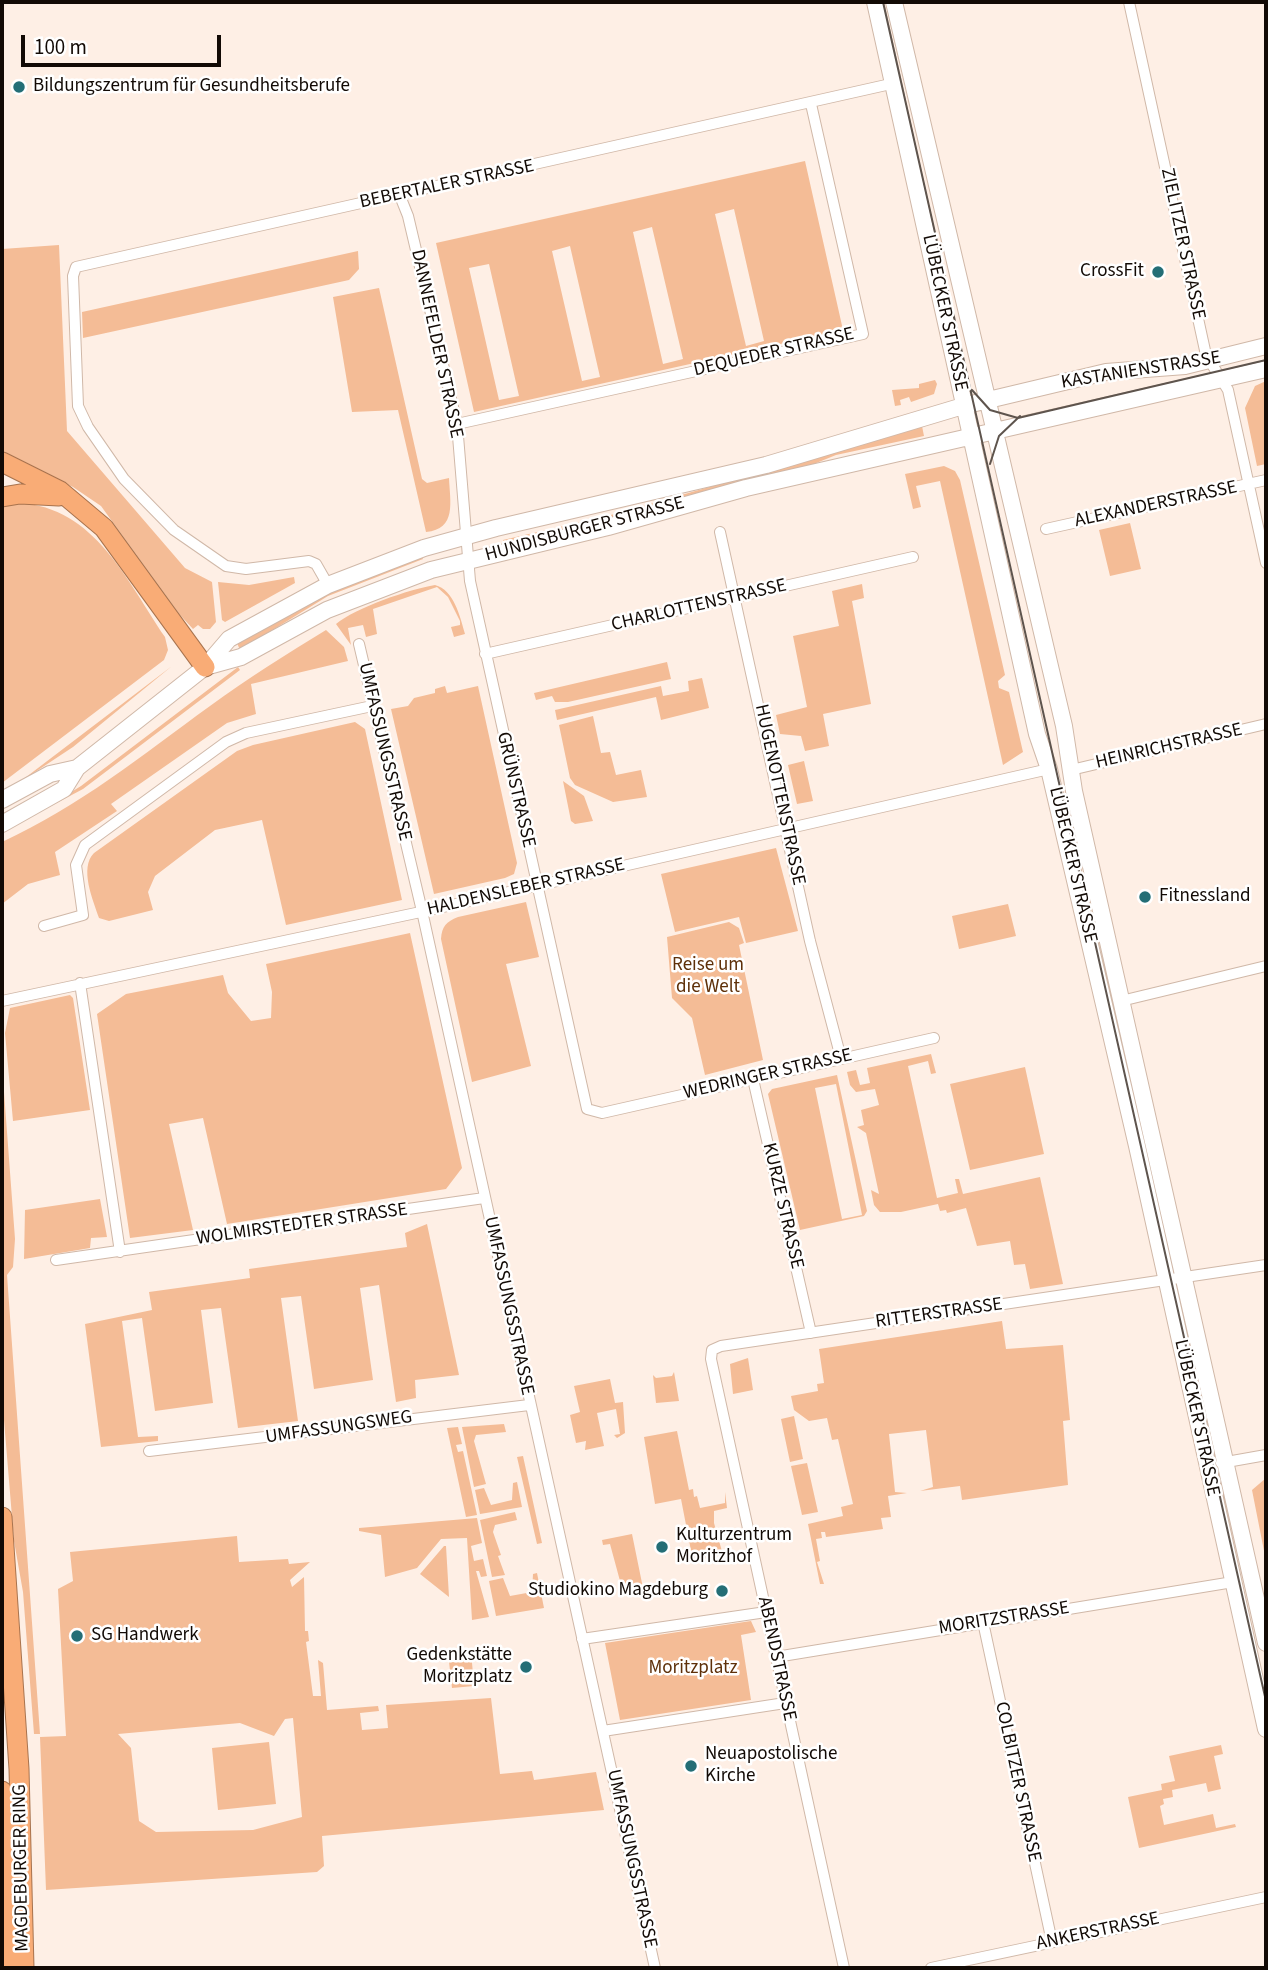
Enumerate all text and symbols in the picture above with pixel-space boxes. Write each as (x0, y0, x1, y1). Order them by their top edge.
scale bar (24, 21, 224, 65)
text: 100 m (34, 32, 87, 62)
place label: Bildungszentrum für Gesundheitsberufe (33, 76, 350, 98)
marker: Bildungszentrum für Gesundheitsberufe (11, 79, 27, 95)
street label: BEBERTALER STRASSE (358, 155, 536, 215)
street label: ZIELITZER STRASSE (1155, 166, 1209, 322)
street label: LÜBECKER STRASSE (916, 233, 972, 393)
street label: DANNEFELDER STRASSE (405, 248, 467, 440)
place label: CrossFit (1080, 261, 1144, 283)
marker: CrossFit (1150, 264, 1166, 280)
street label: DEQUEDER STRASSE (692, 323, 856, 383)
street label: KASTANIENSTRASSE (1060, 347, 1222, 395)
street label: ALEXANDERSTRASSE (1073, 477, 1239, 533)
street label: HUNDISBURGER STRASSE (483, 492, 687, 568)
street label: CHARLOTTENSTRASSE (609, 575, 789, 637)
street label: UMFASSUNGSSTRASSE (352, 661, 416, 843)
street label: HUGENOTTENSTRASSE (749, 702, 809, 888)
street label: HEINRICHSTRASSE (1093, 719, 1245, 775)
street label: GRÜNSTRASSE (491, 730, 539, 850)
street label: LÜBECKER STRASSE (1043, 785, 1101, 945)
street label: HALDENSLEBER STRASSE (425, 854, 627, 922)
place label: Fitnessland (1159, 886, 1251, 908)
marker: Fitnessland (1137, 889, 1153, 905)
park label: Reise um die Welt (672, 955, 744, 999)
street label: WEDRINGER STRASSE (682, 1045, 854, 1105)
street label: KURZE STRASSE (756, 1141, 808, 1271)
street label: WOLMIRSTEDTER STRASSE (195, 1199, 409, 1251)
street label: UMFASSUNGSSTRASSE (478, 1214, 538, 1398)
street label: RITTERSTRASSE (874, 1294, 1004, 1334)
street label: LÜBECKER STRASSE (1168, 1338, 1224, 1498)
street label: UMFASSUNGSWEG (264, 1406, 414, 1450)
place label: Kulturzentrum Moritzhof (676, 1525, 792, 1569)
marker: Kulturzentrum Moritzhof (654, 1539, 670, 1555)
place label: Studiokino Magdeburg (528, 1580, 708, 1602)
marker: Studiokino Magdeburg (714, 1583, 730, 1599)
street label: ABENDSTRASSE (752, 1595, 800, 1723)
street label: MORITZSTRASSE (937, 1597, 1071, 1641)
place label: SG Handwerk (91, 1625, 199, 1647)
marker: SG Handwerk (69, 1628, 85, 1644)
place label: Gedenkstätte Moritzplatz (407, 1645, 512, 1689)
park label: Moritzplatz (648, 1658, 738, 1680)
marker: Gedenkstätte Moritzplatz (518, 1659, 534, 1675)
street label: COLBITZER STRASSE (989, 1700, 1045, 1864)
place label: Neuapostolische Kirche (705, 1744, 837, 1788)
marker: Neuapostolische Kirche (683, 1758, 699, 1774)
street label: UMFASSUNGSSTRASSE (601, 1767, 661, 1951)
street label: MAGDEBURGER RING (9, 1784, 35, 1952)
street label: ANKERSTRASSE (1034, 1908, 1162, 1956)

